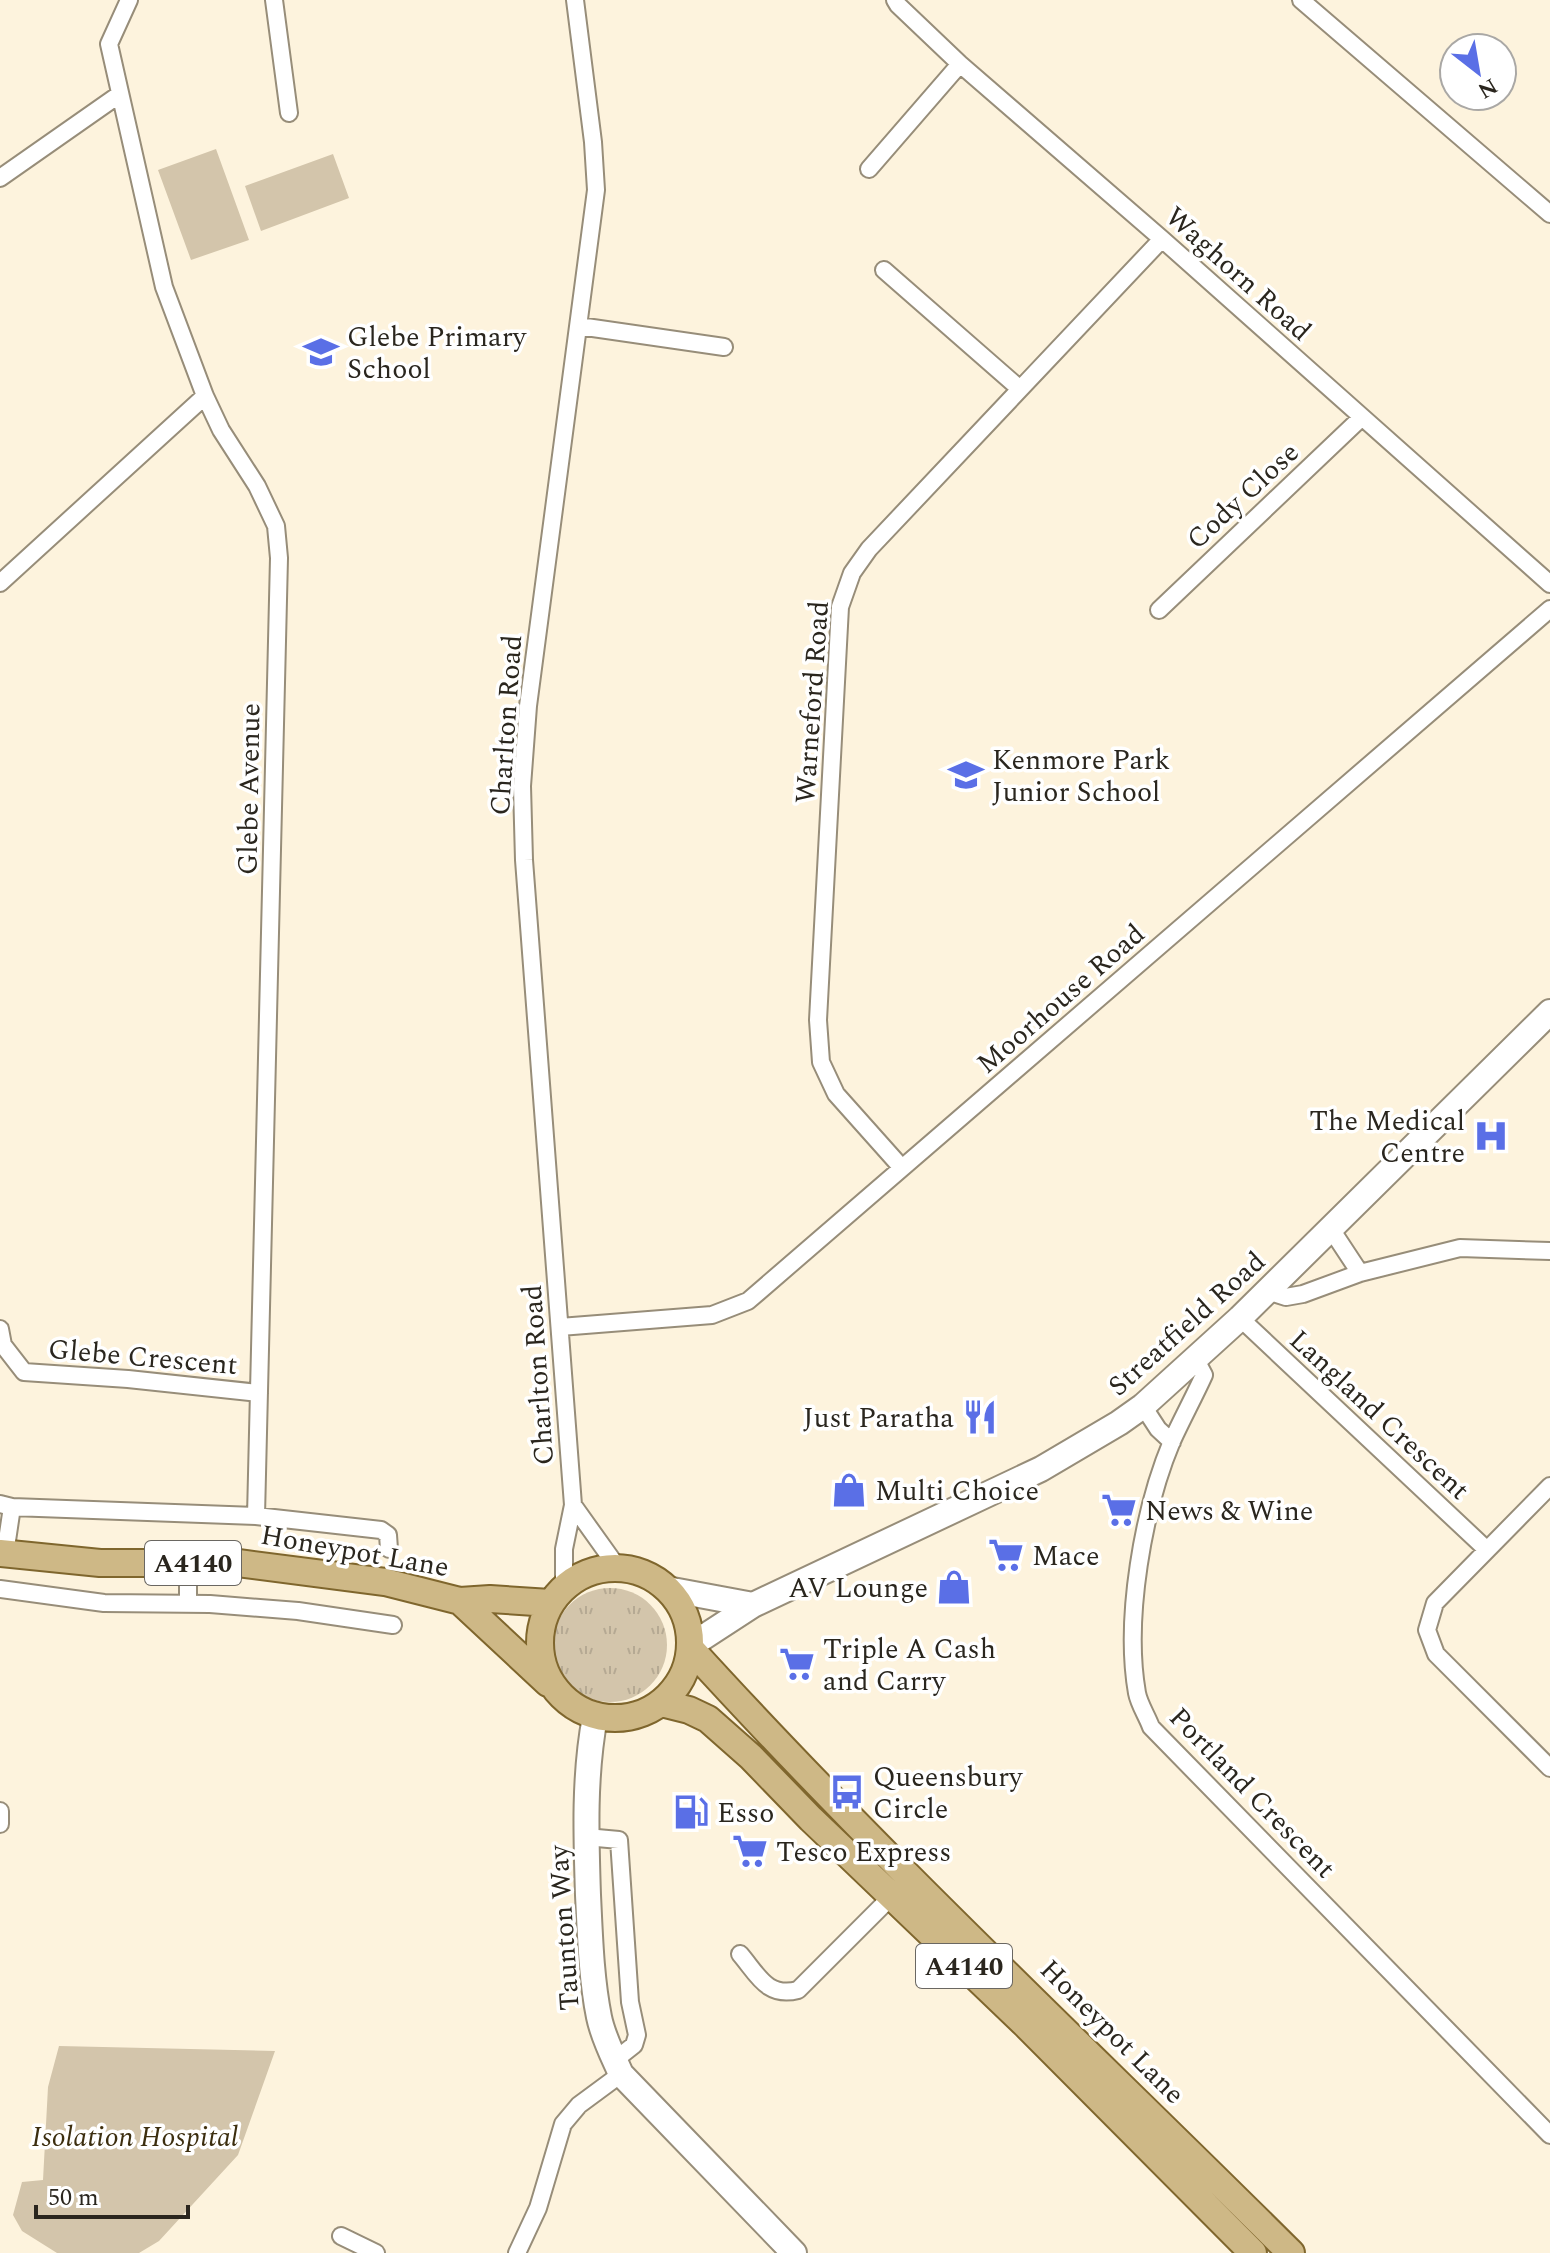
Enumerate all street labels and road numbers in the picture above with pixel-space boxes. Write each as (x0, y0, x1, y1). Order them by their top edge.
street label: Waghorn Road (1155, 196, 1321, 352)
street label: Cody Close (1177, 432, 1309, 560)
street label: Warneford Road (784, 599, 841, 805)
street label: Charlton Road (479, 633, 534, 817)
street label: Glebe Avenue (227, 703, 272, 875)
street label: Moorhouse Road (967, 914, 1155, 1085)
street label: Streatfield Road (1098, 1241, 1276, 1407)
street label: Charlton Road (511, 1283, 566, 1467)
street label: Langland Crescent (1279, 1320, 1479, 1511)
street label: Glebe Crescent (46, 1328, 239, 1387)
street label: Honeypot Lane (257, 1514, 452, 1589)
road number: A4140 (145, 1541, 241, 1585)
street label: Portland Crescent (1158, 1697, 1345, 1889)
street label: Taunton Way (537, 1842, 592, 2012)
road number: A4140 (916, 1944, 1012, 1988)
street label: Honeypot Lane (1029, 1950, 1194, 2115)

